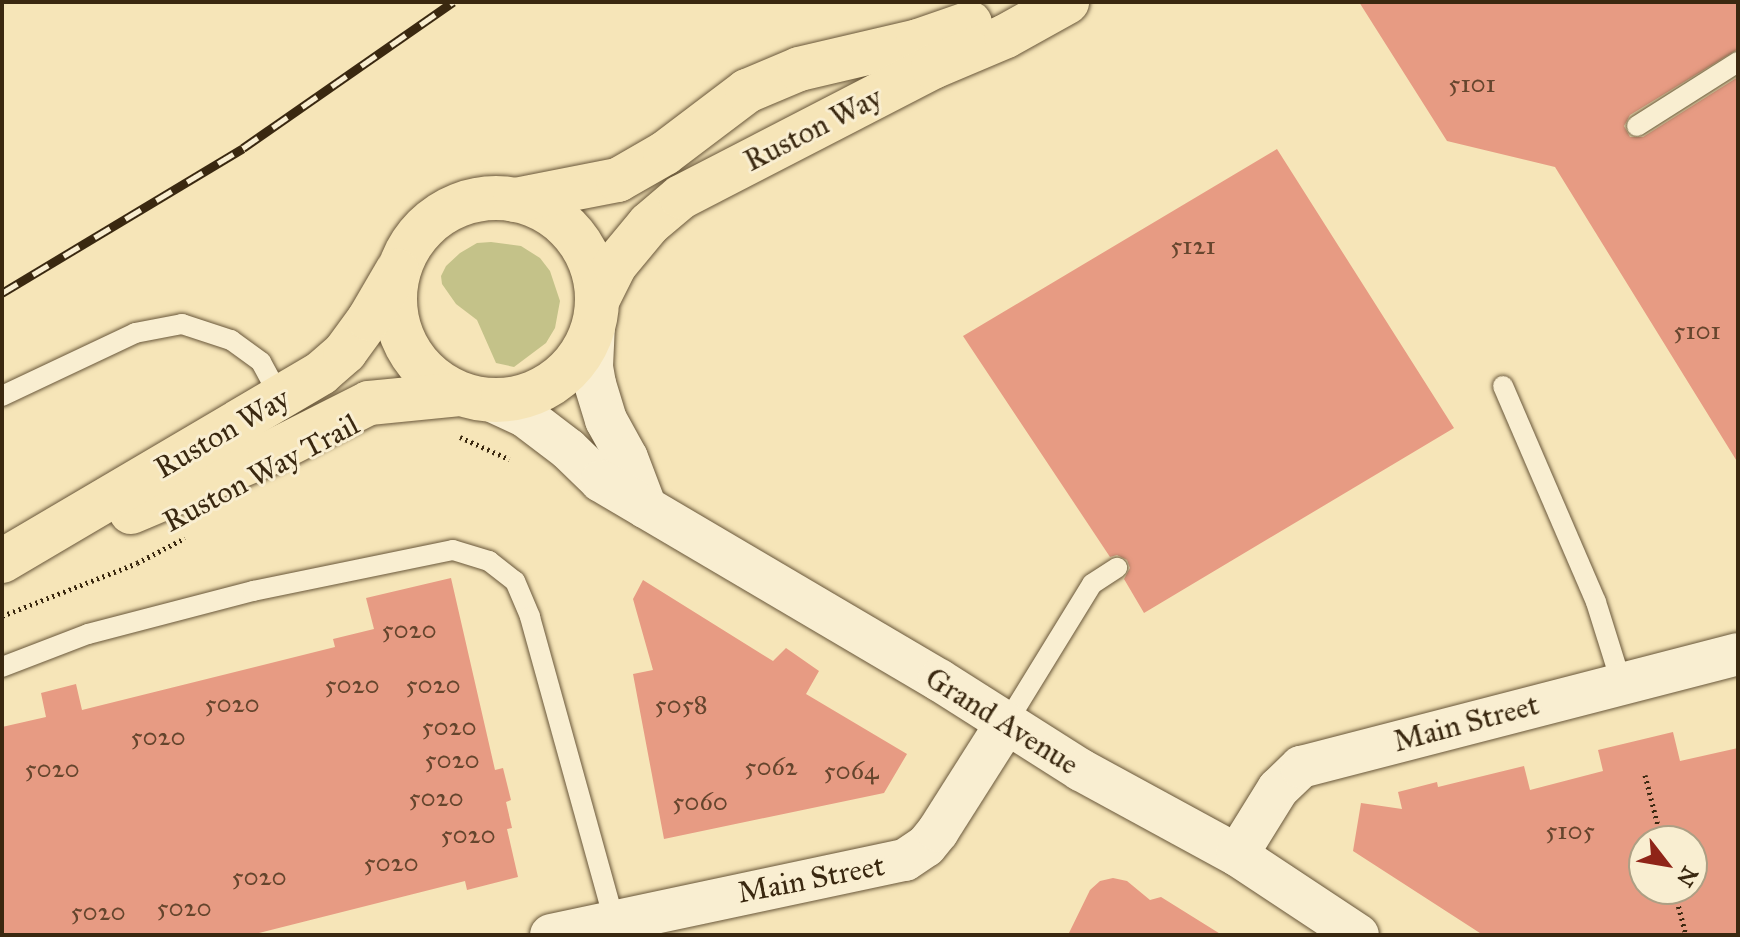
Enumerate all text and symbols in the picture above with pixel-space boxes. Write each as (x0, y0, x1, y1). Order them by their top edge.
house number: 5101 (1448, 68, 1496, 100)
street label: Ruston Way (738, 79, 888, 179)
house number: 5121 (1170, 230, 1216, 262)
house number: 5101 (1673, 315, 1721, 347)
street label: Ruston Way (148, 380, 296, 486)
street label: Ruston Way Trail (157, 406, 365, 540)
house number: 5020 (381, 614, 437, 646)
street label: Grand Avenue (919, 660, 1085, 782)
house number: 5020 (324, 669, 380, 701)
house number: 5020 (405, 669, 461, 701)
street label: Main Street (1389, 686, 1543, 760)
house number: 5020 (204, 688, 260, 720)
house number: 5058 (654, 689, 708, 721)
house number: 5020 (421, 711, 477, 743)
house number: 5020 (130, 721, 186, 753)
house number: 5020 (424, 744, 480, 776)
house number: 5062 (744, 751, 798, 783)
house number: 5020 (24, 753, 80, 785)
house number: 5064 (823, 755, 879, 787)
house number: 5020 (408, 782, 464, 814)
house number: 5060 (672, 786, 728, 818)
house number: 5105 (1545, 815, 1595, 847)
house number: 5020 (440, 819, 496, 851)
north arrow (1628, 825, 1708, 905)
house number: 5020 (363, 847, 419, 879)
street label: Main Street (734, 847, 888, 911)
house number: 5020 (231, 861, 287, 893)
text: N (1671, 862, 1704, 892)
house number: 5020 (156, 892, 212, 924)
house number: 5020 (70, 896, 126, 928)

